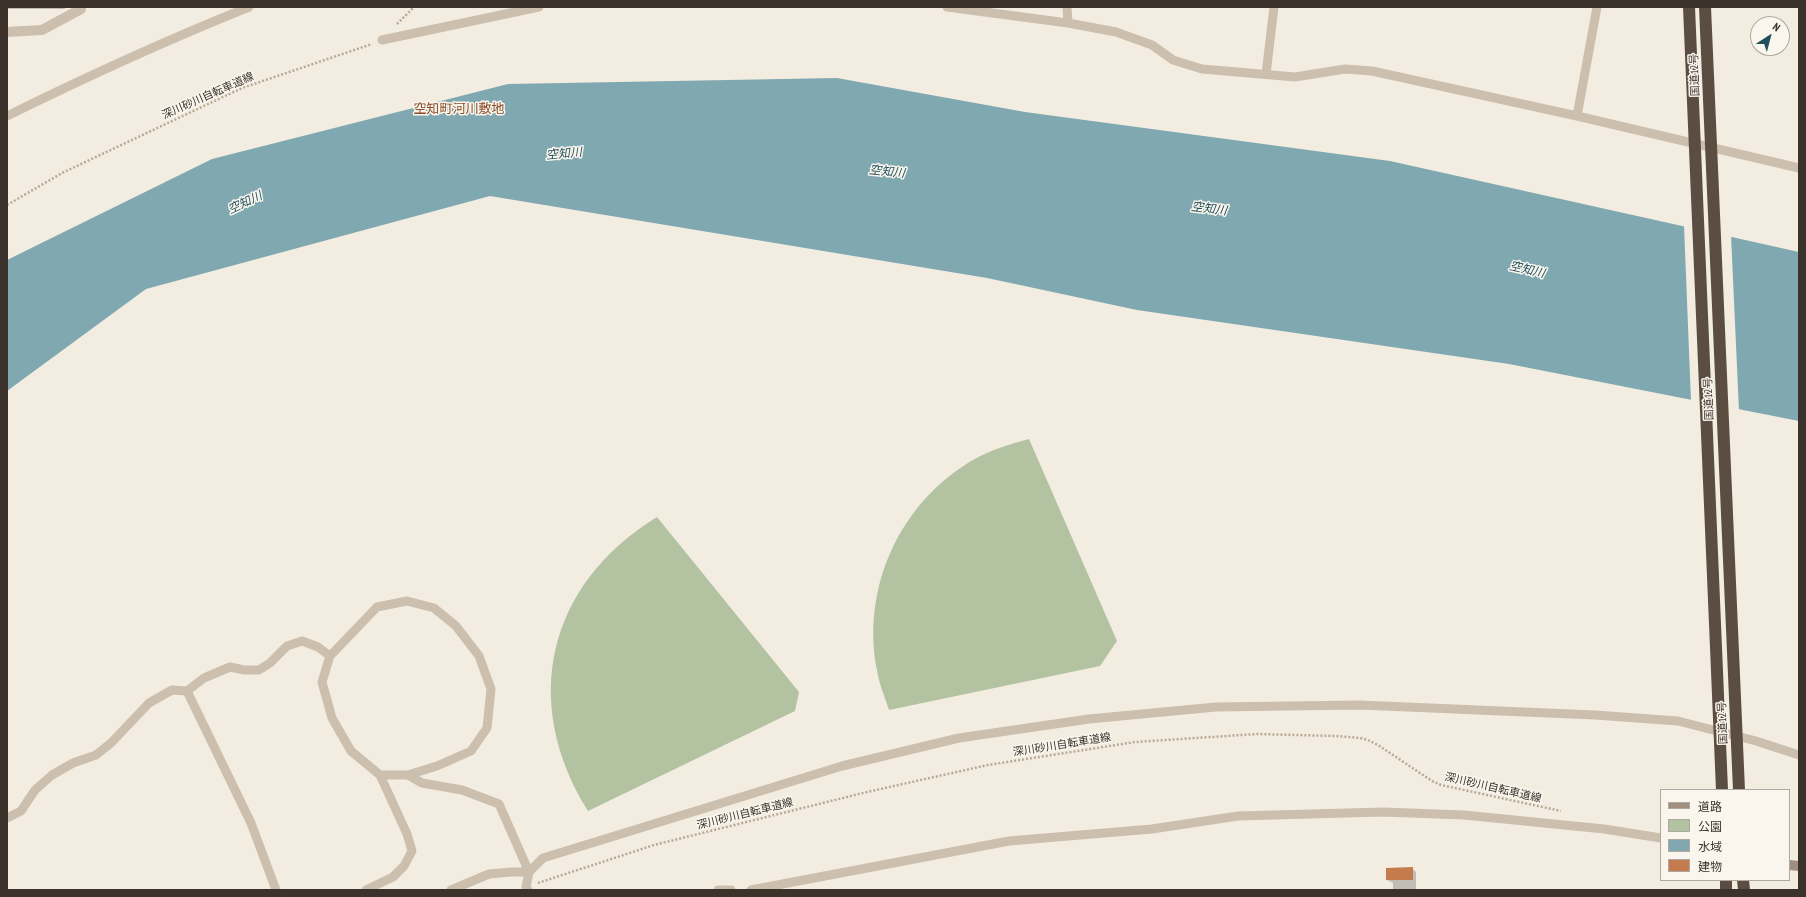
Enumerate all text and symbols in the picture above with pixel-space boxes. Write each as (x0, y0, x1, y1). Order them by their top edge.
north arrow (1750, 16, 1790, 56)
text: N (1770, 20, 1783, 35)
street label: 国道12号 (1688, 53, 1702, 97)
street label: 深川砂川自転車道線 (160, 70, 256, 122)
district label: 空知町河川敷地 (414, 101, 504, 117)
water label: 空知川 (545, 145, 583, 163)
water label: 空知川 (868, 163, 906, 181)
water label: 空知川 (226, 189, 264, 217)
water label: 空知川 (1190, 200, 1228, 218)
water label: 空知川 (1508, 259, 1546, 281)
street label: 国道12号 (1702, 377, 1716, 421)
street label: 国道12号 (1716, 701, 1730, 745)
street label: 深川砂川自転車道線 (1012, 731, 1112, 759)
street label: 深川砂川自転車道線 (1443, 770, 1543, 806)
legend (1660, 789, 1790, 881)
street label: 深川砂川自転車道線 (695, 796, 795, 832)
text: 道路 (1698, 799, 1722, 814)
text: 公園 (1698, 819, 1722, 834)
text: 水域 (1698, 839, 1722, 854)
text: 建物 (1698, 859, 1722, 874)

